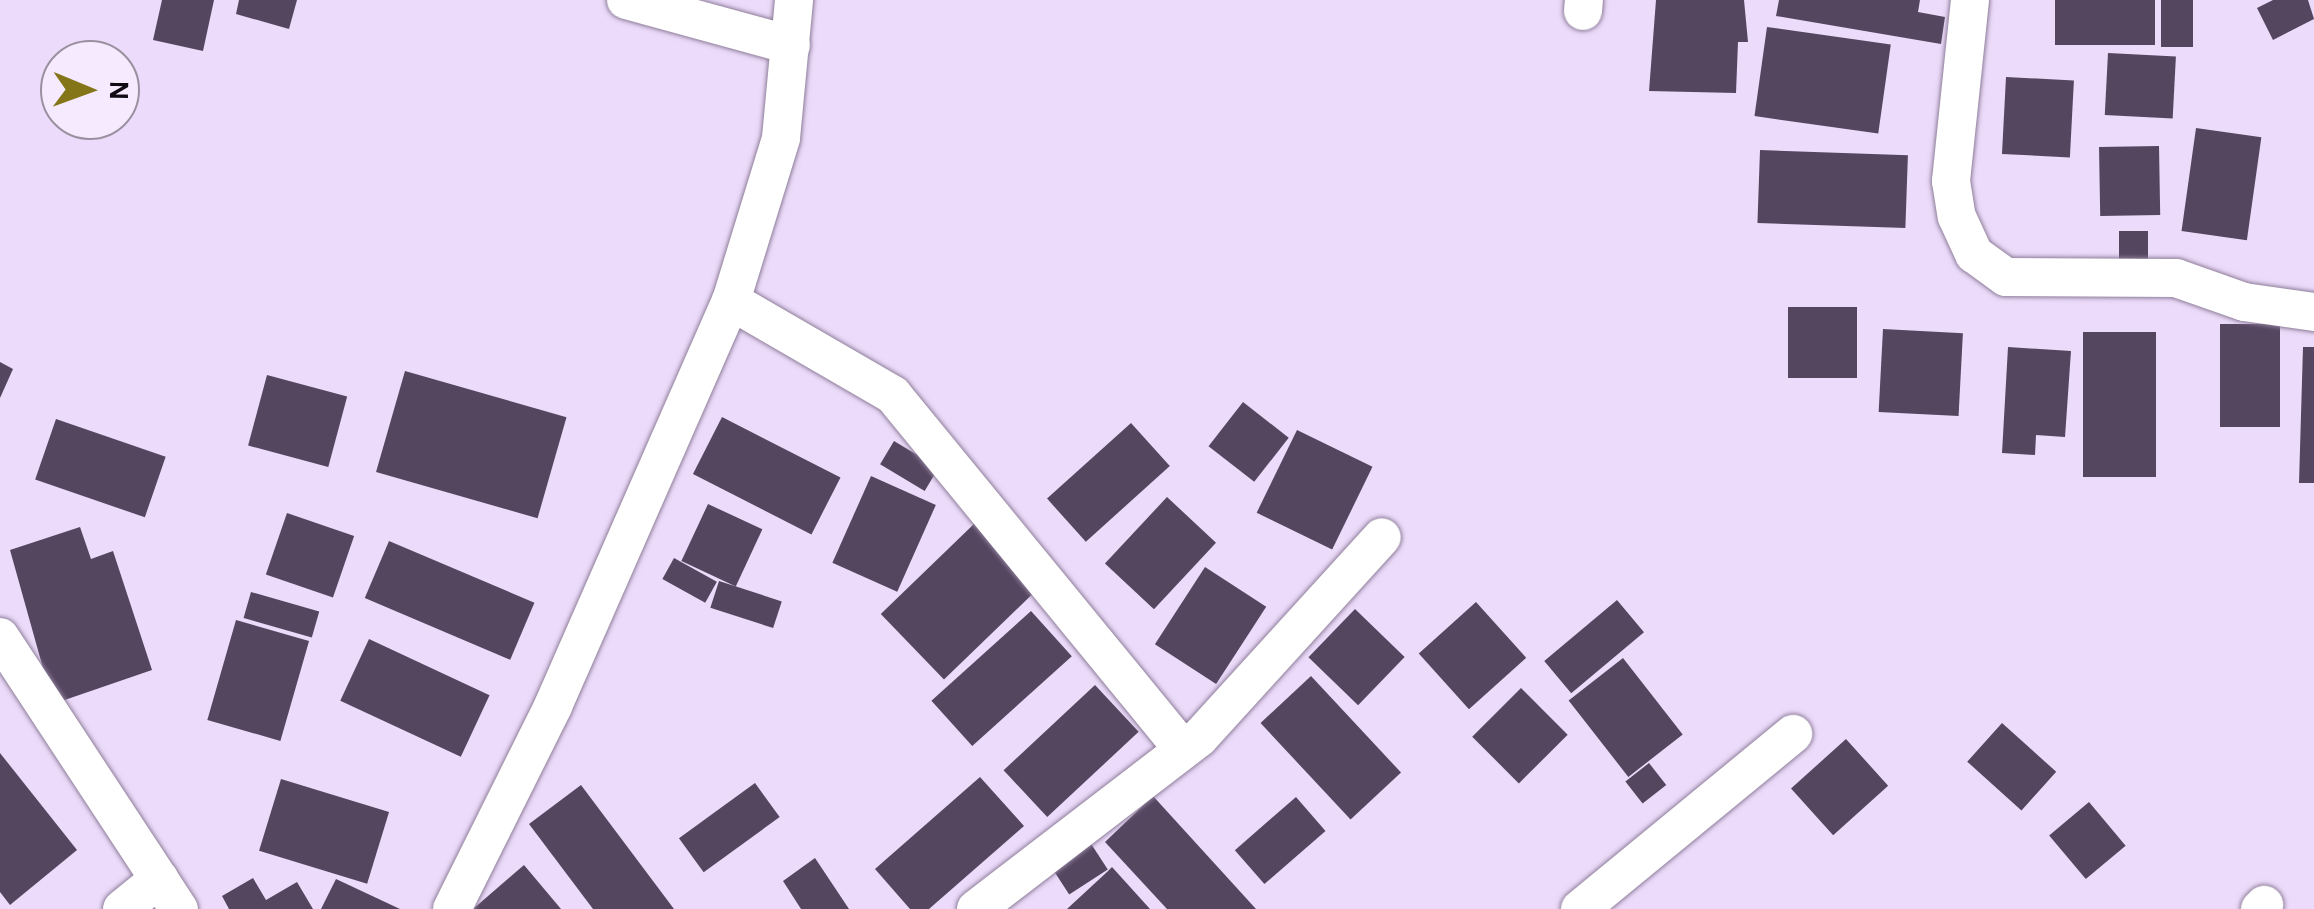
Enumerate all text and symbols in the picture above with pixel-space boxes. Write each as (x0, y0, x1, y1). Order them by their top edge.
north arrow (40, 40, 140, 140)
text: N (104, 81, 132, 100)

